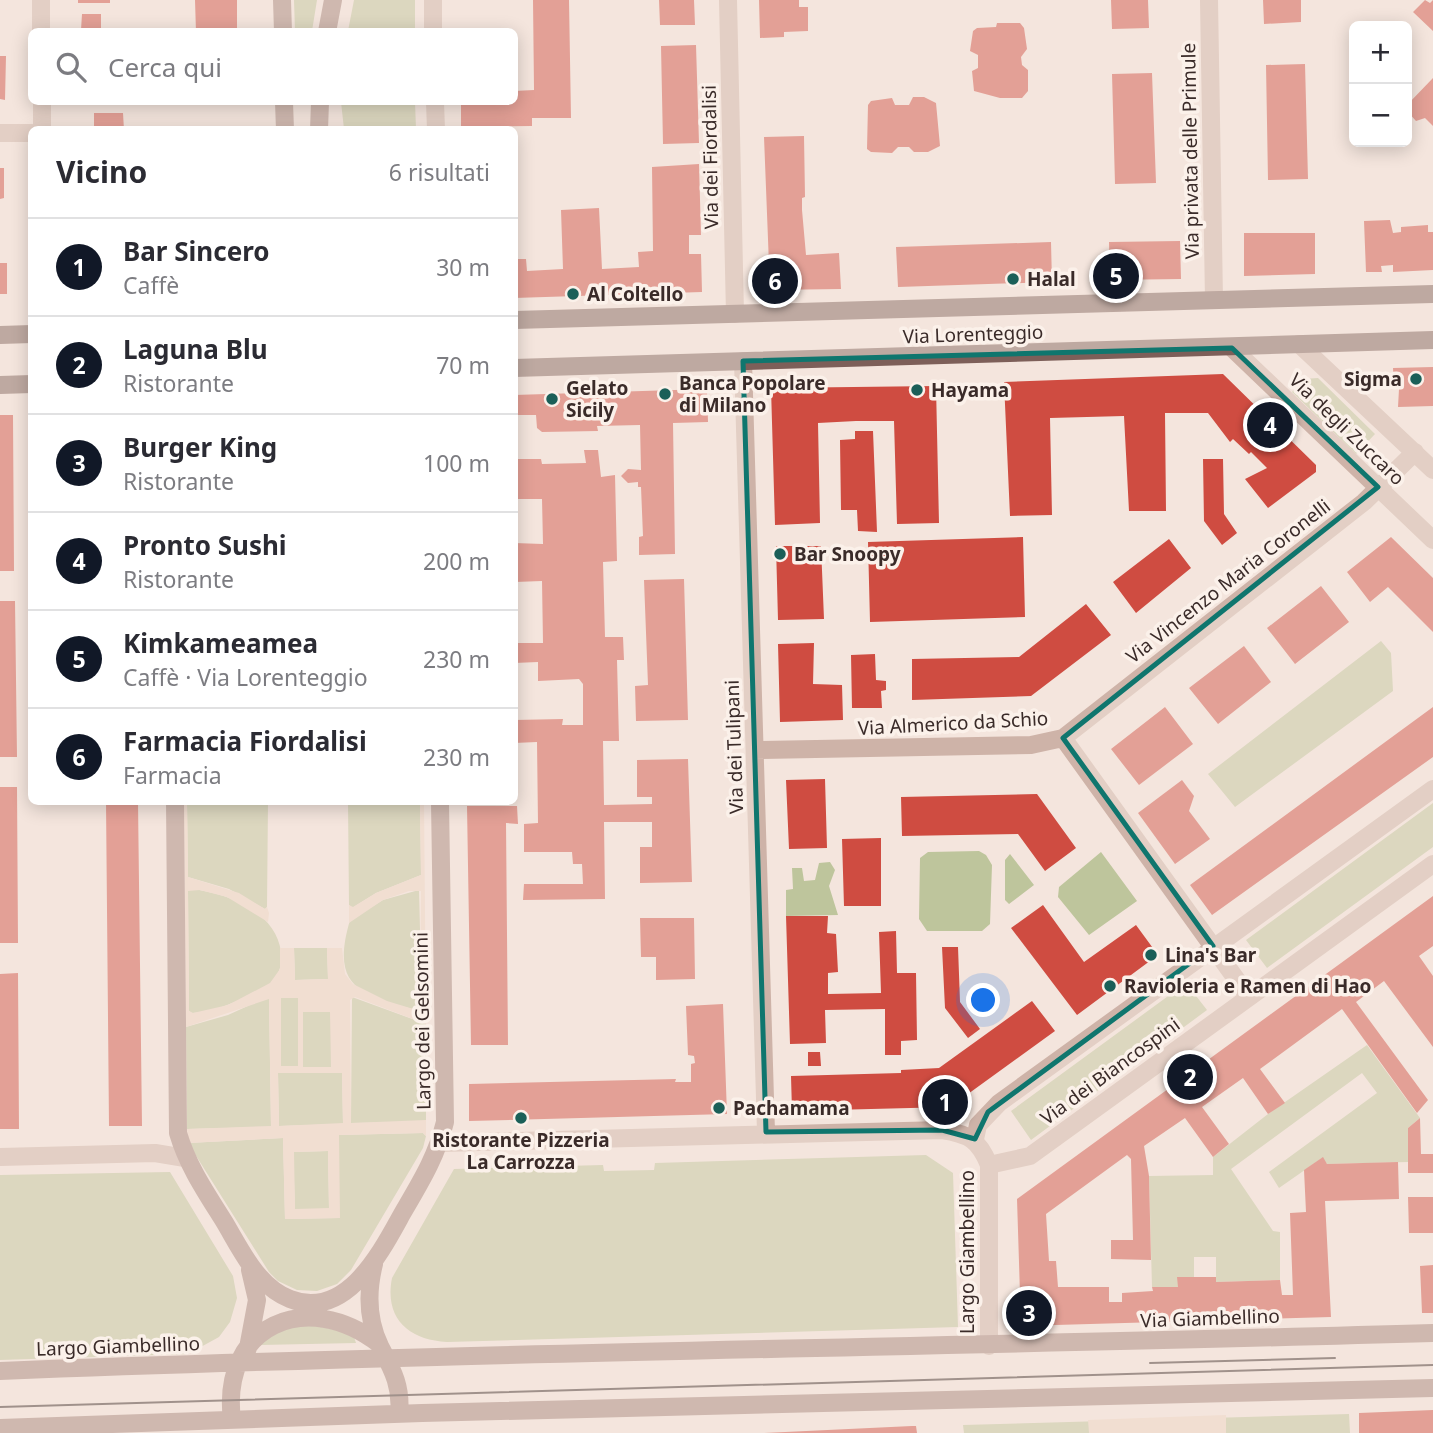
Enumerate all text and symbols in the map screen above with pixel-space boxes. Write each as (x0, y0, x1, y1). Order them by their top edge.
map controls (1349, 21, 1412, 147)
button: + (1349, 21, 1412, 84)
search box (28, 28, 518, 105)
street label: Via privata delle Primule (1175, 43, 1205, 259)
icon: search (52, 48, 90, 86)
text: Cerca qui (108, 49, 222, 85)
button: − (1349, 84, 1412, 147)
street label: Via dei Fiordalisi (696, 85, 724, 229)
text: Vicino (56, 151, 147, 192)
text: 6 risultati (389, 156, 490, 188)
text: Bar Sincero (123, 233, 270, 269)
pin: 5 (1093, 250, 1139, 302)
text: 1 (72, 251, 86, 283)
text: 30 m (436, 251, 490, 283)
pin: 6 (752, 255, 798, 307)
place label: Halal (1027, 266, 1076, 292)
text: Caffè (123, 269, 179, 301)
marker: Halal (1005, 271, 1021, 287)
place label: Al Coltello (587, 281, 683, 307)
marker: Al Coltello (565, 286, 581, 302)
street label: Via Lorenteggio (902, 319, 1044, 349)
text: Laguna Blu (123, 331, 268, 367)
text: 2 (72, 349, 86, 381)
text: 70 m (436, 349, 490, 381)
place label: Sigma (1344, 366, 1402, 392)
text: Ristorante (123, 367, 234, 399)
street label: Via degli Zuccaro (1284, 367, 1410, 491)
place label: Banca Popolare di Milano (679, 370, 826, 418)
marker: Sigma (1408, 371, 1424, 387)
place label: Gelato Sicily (566, 375, 628, 423)
place label: Hayama (931, 377, 1009, 403)
marker: Hayama (909, 382, 925, 398)
marker: Banca Popolare di Milano (657, 386, 673, 402)
marker: Gelato Sicily (544, 391, 560, 407)
pin: 4 (1247, 399, 1293, 451)
text: Burger King (123, 429, 277, 465)
text: 3 (72, 447, 86, 479)
text: 100 m (423, 447, 490, 479)
text: Ristorante (123, 465, 234, 497)
street label: Via Vincenzo Maria Coronelli (1120, 493, 1336, 669)
text: Pronto Sushi (123, 527, 287, 563)
place label: Bar Snoopy (794, 541, 901, 567)
text: 4 (72, 545, 86, 577)
text: 200 m (423, 545, 490, 577)
marker: Bar Snoopy (772, 546, 788, 562)
text: Ristorante (123, 563, 234, 595)
text: Kimkameamea (123, 625, 318, 661)
text: 5 (72, 643, 86, 675)
text: 230 m (423, 643, 490, 675)
text: Caffè · Via Lorenteggio (123, 661, 368, 693)
street label: Via dei Tulipani (719, 679, 749, 815)
street label: Via Almerico da Schio (857, 705, 1049, 741)
text: Farmacia Fiordalisi (123, 723, 367, 759)
text: 6 (72, 741, 86, 773)
text: 230 m (423, 741, 490, 773)
text: Farmacia (123, 759, 222, 791)
street label: Largo dei Gelsomini (407, 932, 437, 1110)
place label: Lina's Bar (1165, 942, 1257, 968)
marker: Lina's Bar (1143, 947, 1159, 963)
place label: Ravioleria e Ramen di Hao (1124, 973, 1371, 999)
marker: Ravioleria e Ramen di Hao (1102, 978, 1118, 994)
your location (966, 983, 1000, 1017)
street label: Via dei Biancospini (1035, 1011, 1185, 1131)
pin: 2 (1167, 1051, 1213, 1103)
pin: 1 (922, 1076, 968, 1128)
place label: Pachamama (733, 1095, 850, 1121)
marker: Pachamama (711, 1100, 727, 1116)
marker: Ristorante Pizzeria La Carrozza (513, 1110, 529, 1126)
place label: Ristorante Pizzeria La Carrozza (432, 1127, 610, 1175)
street label: Largo Giambellino (954, 1170, 980, 1334)
pin: 3 (1006, 1287, 1052, 1339)
street label: Via Giambellino (1140, 1303, 1280, 1333)
street label: Largo Giambellino (36, 1330, 200, 1362)

